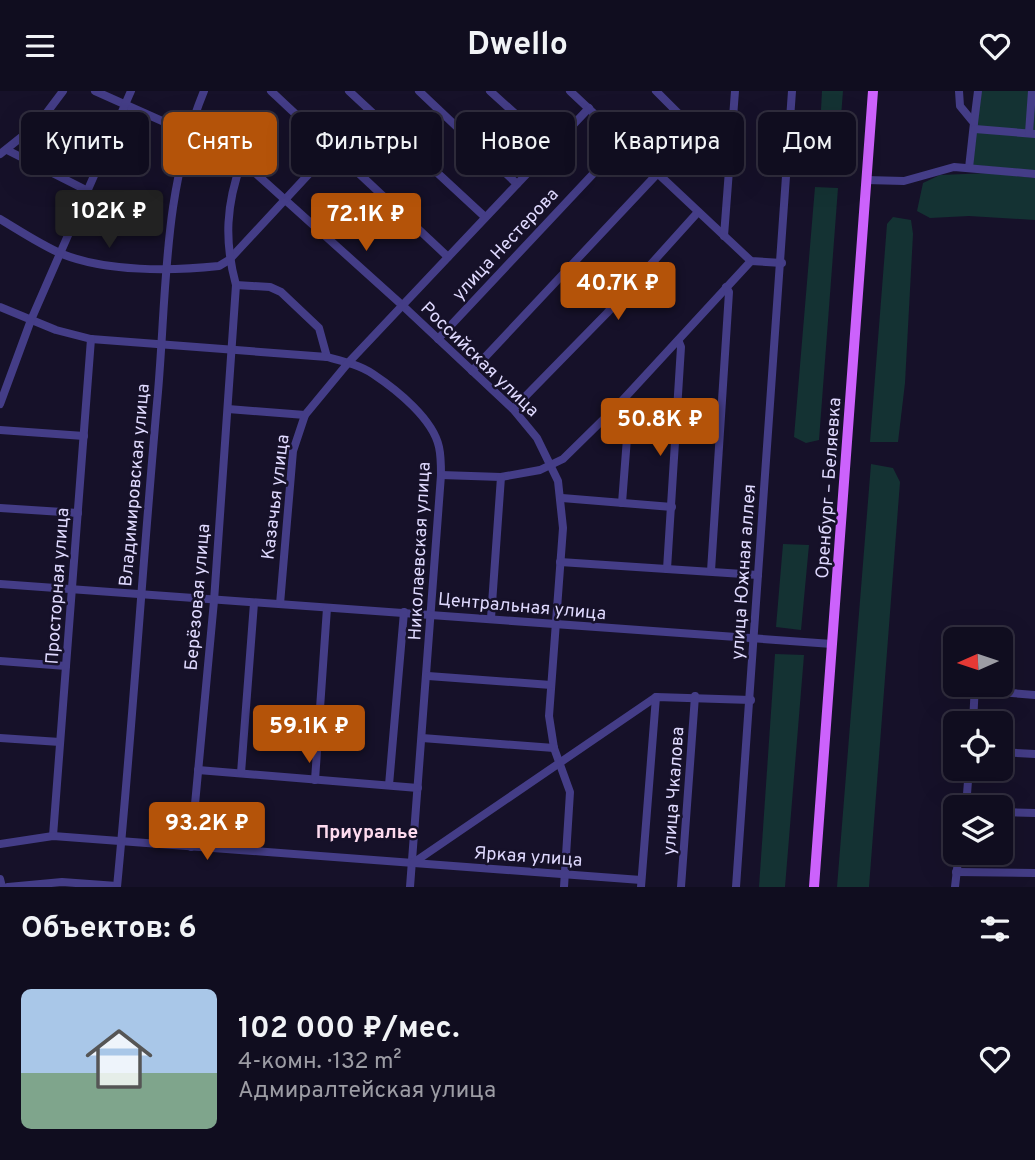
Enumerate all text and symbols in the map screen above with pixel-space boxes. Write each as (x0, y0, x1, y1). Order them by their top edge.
text: Dwello (467, 26, 568, 66)
icon: menu (21, 27, 59, 65)
icon: heart (976, 27, 1014, 65)
chip: Купить (21, 112, 149, 175)
chip: Снять (163, 112, 277, 175)
chip: Фильтры (291, 112, 442, 175)
chip: Новое (456, 112, 575, 175)
chip: Квартира (589, 112, 744, 175)
chip: Дом (758, 112, 856, 175)
street label: улица Нестерова (448, 184, 564, 306)
pin: 102K ₽ (52, 191, 166, 250)
pin: 72.1K ₽ (301, 193, 431, 253)
text: 102K ₽ (71, 198, 147, 227)
text: 72.1K ₽ (327, 201, 405, 230)
pin: 40.7K ₽ (553, 263, 683, 322)
text: 40.7K ₽ (577, 270, 659, 299)
street label: Российская улица (415, 298, 543, 423)
street label: Владимировская улица (115, 383, 156, 588)
street label: Оренбург – Беляевка (812, 397, 847, 580)
pin: 50.8K ₽ (595, 399, 725, 458)
text: 50.8K ₽ (617, 406, 703, 435)
street label: Казачья улица (257, 433, 296, 561)
street label: Николаевская улица (404, 461, 437, 641)
street label: улица Южная аллея (727, 483, 762, 661)
street label: Просторная улица (42, 507, 75, 665)
street label: Берёзовая улица (181, 523, 216, 672)
street label: Центральная улица (437, 589, 607, 626)
north arrow (943, 627, 1013, 697)
map controls (943, 627, 1013, 865)
pin: 59.1K ₽ (244, 705, 374, 765)
button: locate (943, 711, 1013, 781)
text: 59.1K ₽ (269, 713, 349, 742)
street label: улица Чкалова (659, 726, 690, 856)
button: layers (943, 795, 1013, 865)
pin: 93.2K ₽ (142, 803, 272, 862)
text: 93.2K ₽ (165, 810, 249, 839)
district label: Приуралье (316, 821, 418, 845)
street label: Яркая улица (473, 842, 583, 873)
icon: filters (976, 910, 1014, 948)
text: Объектов: 6 (21, 911, 197, 948)
text: 102 000 ₽/мес. (238, 1011, 460, 1048)
icon: home (77, 1017, 161, 1101)
icon: heart (976, 1040, 1014, 1078)
text: 4-комн. · 132 m² (238, 1048, 402, 1077)
text: Адмиралтейская улица (238, 1077, 496, 1106)

